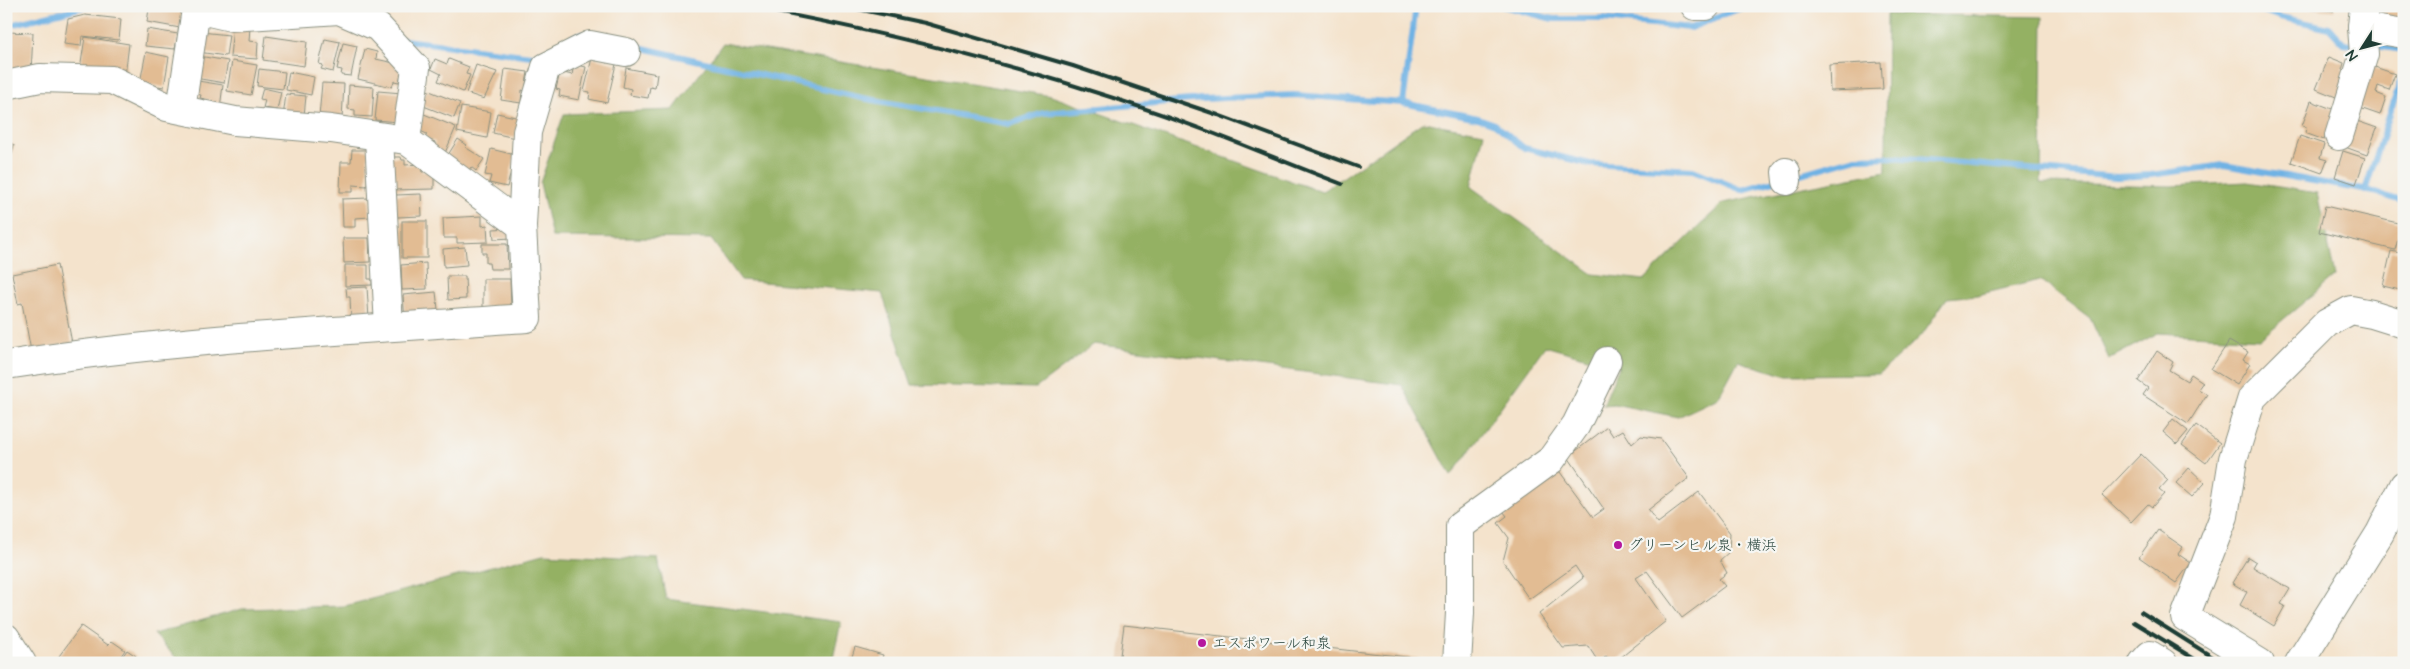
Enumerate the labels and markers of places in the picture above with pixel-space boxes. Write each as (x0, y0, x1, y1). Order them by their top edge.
place label: グリーンヒル泉・横浜 (1628, 535, 1777, 556)
marker: グリーンヒル泉・横浜 (1612, 539, 1624, 551)
place label: エスポワール和泉 (1212, 633, 1331, 654)
marker: エスポワール和泉 (1196, 637, 1208, 649)

